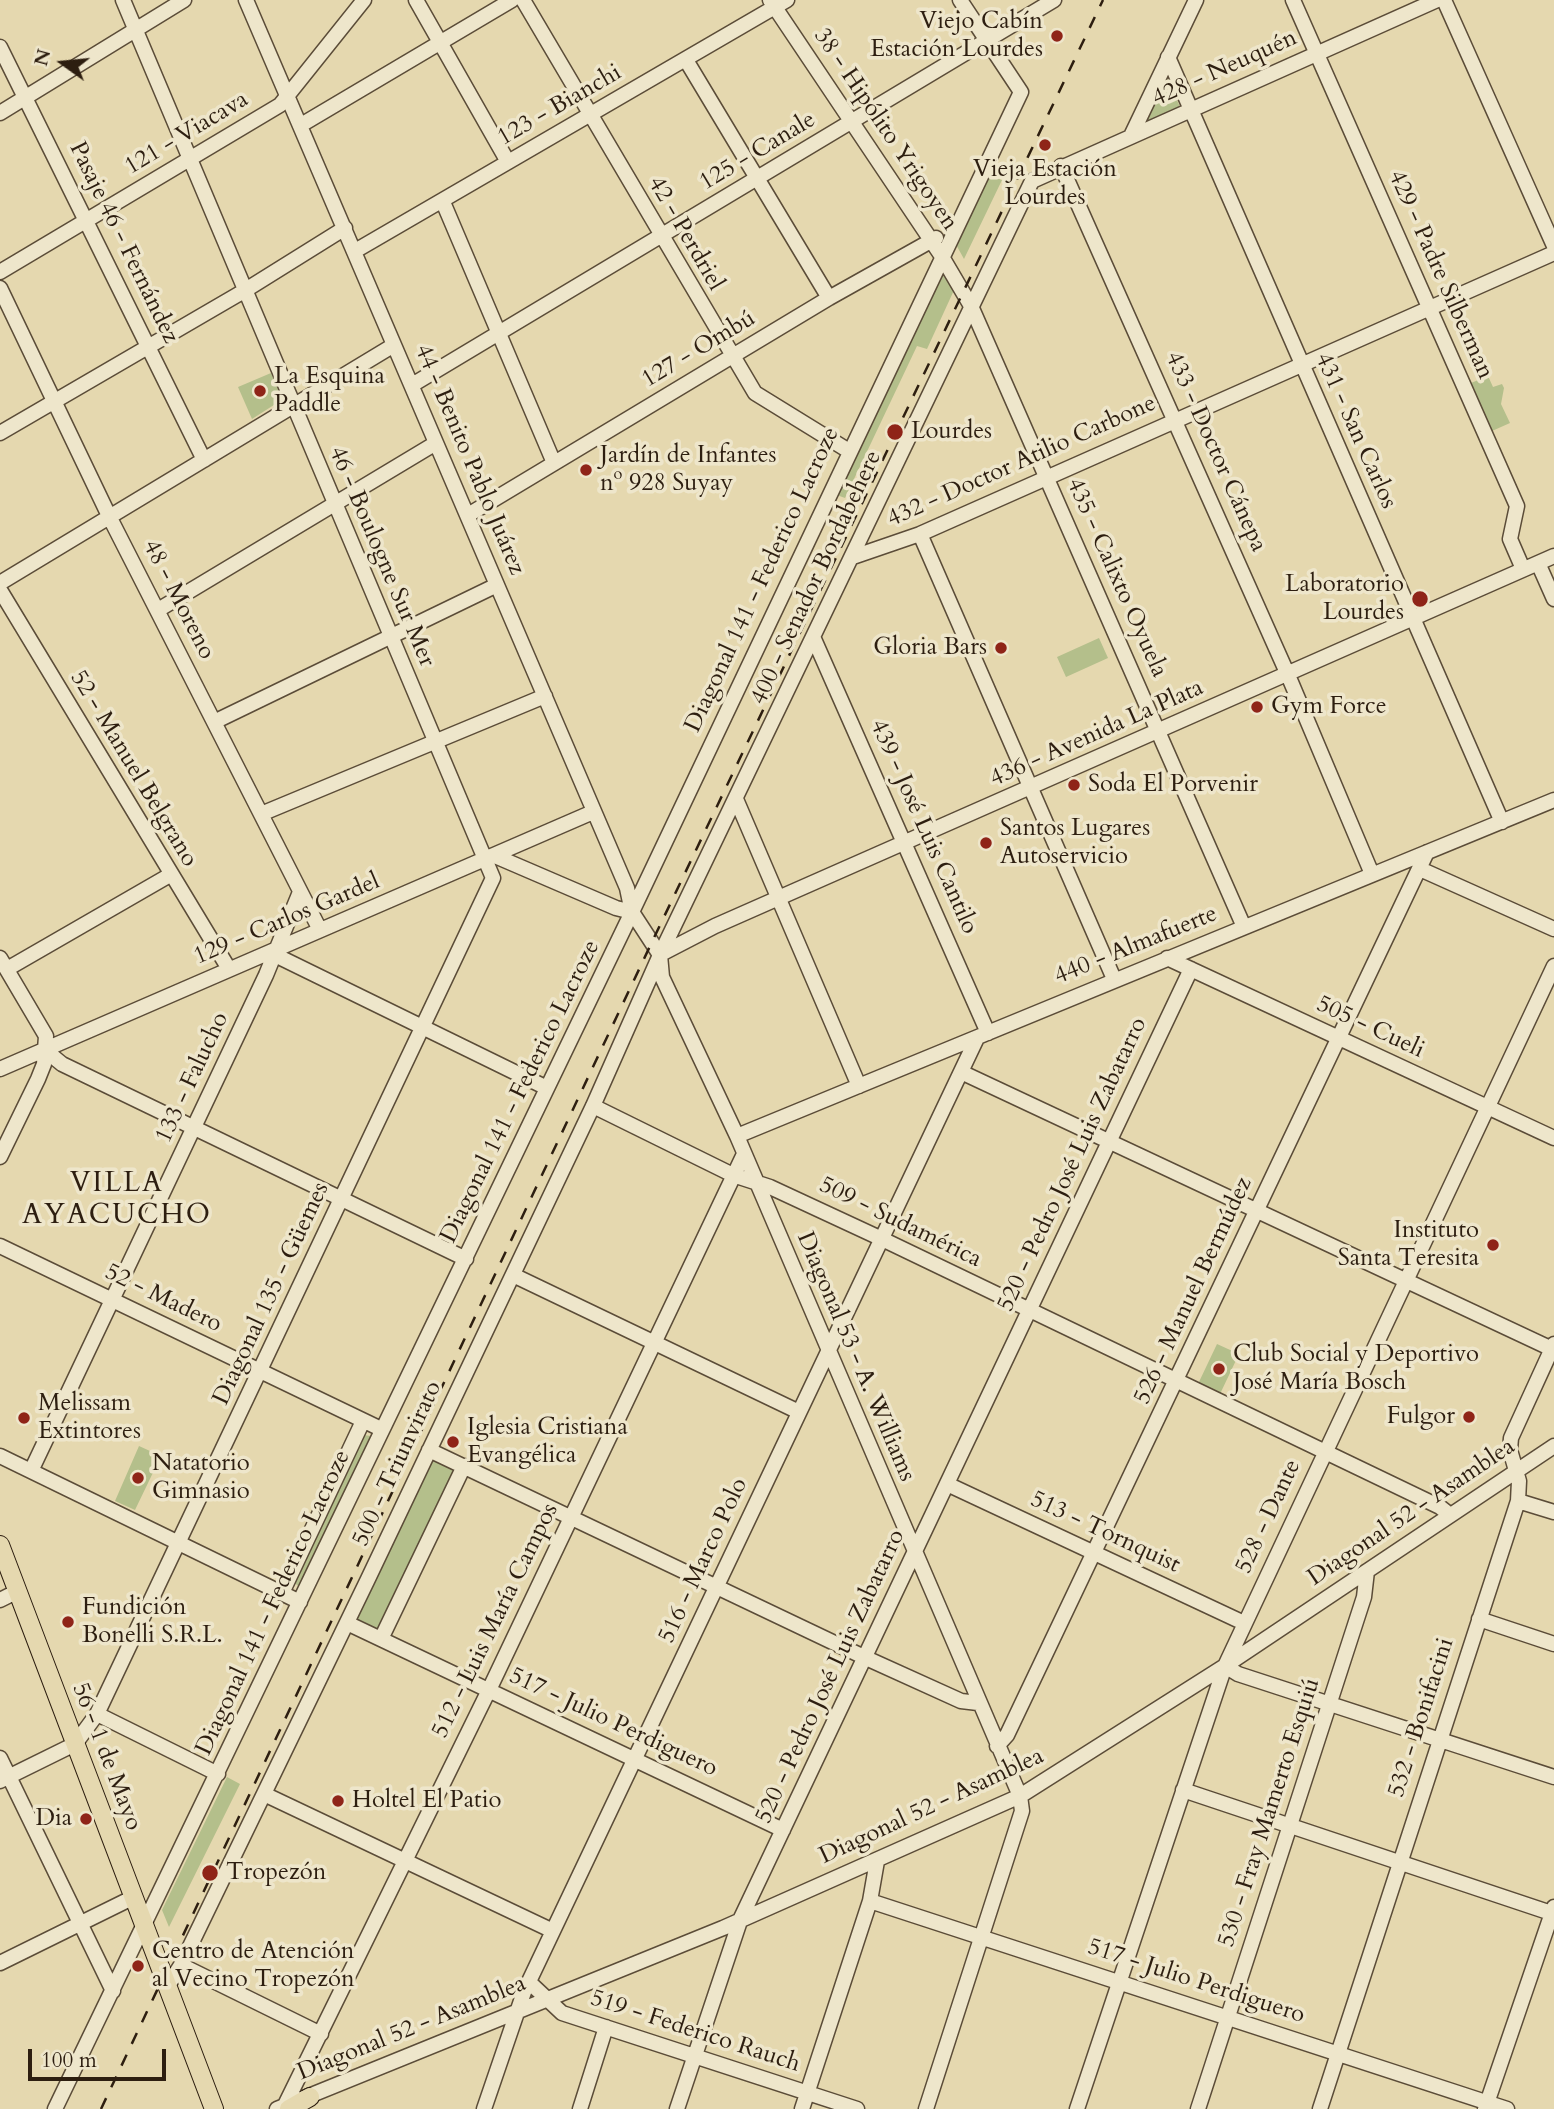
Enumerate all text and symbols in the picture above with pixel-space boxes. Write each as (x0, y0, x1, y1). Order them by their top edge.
place label: Viejo Cabín Estación Lourdes (870, 8, 1043, 64)
street label: 38 - Hipólito Yrigoyen (807, 23, 963, 237)
street label: 428 - Neuquén (1148, 24, 1302, 114)
north arrow (28, 28, 98, 98)
marker: Viejo Cabín Estación Lourdes (1049, 28, 1065, 44)
text: N (28, 46, 57, 69)
street label: 123 - Bianchi (493, 59, 627, 153)
street label: 121 - Viacava (120, 86, 254, 182)
street label: 125 - Canale (695, 106, 821, 198)
marker: Vieja Estación Lourdes (1037, 137, 1053, 153)
street label: Pasaje 46 - Fernández (62, 138, 184, 348)
place label: Vieja Estación Lourdes (973, 156, 1117, 212)
street label: 429 - Padre Silberman (1381, 166, 1499, 384)
street label: 42 - Perdriel (641, 172, 729, 296)
street label: 127 - Ombú (637, 305, 761, 395)
street label: 44 - Benito Pablo Juárez (407, 340, 531, 580)
street label: 433 - Doctor Cánepa (1158, 347, 1272, 557)
street label: 431 - San Carlos (1308, 349, 1402, 513)
place label: La Esquina Paddle (274, 363, 385, 419)
marker: La Esquina Paddle (252, 383, 268, 399)
street label: 432 - Doctor Atilio Carbone (883, 390, 1161, 534)
place label: Lourdes (911, 418, 992, 446)
marker: Lourdes (885, 422, 905, 442)
street label: Diagonal 141 - Federico Lacroze (680, 423, 846, 737)
street label: 46 - Boulogne Sur Mer (321, 442, 441, 672)
place label: Jardín de Infantes nº 928 Suyay (600, 442, 777, 498)
street label: 400 - Senador Bordabehere (745, 446, 889, 710)
marker: Jardín de Infantes nº 928 Suyay (578, 462, 594, 478)
street label: 435 - Calixto Oyuela (1059, 474, 1173, 682)
street label: 48 - Moreno (136, 536, 220, 664)
place label: Laboratorio Lourdes (1285, 571, 1404, 627)
marker: Laboratorio Lourdes (1410, 589, 1430, 609)
place label: Gloria Bars (873, 634, 987, 662)
marker: Gloria Bars (993, 640, 1009, 656)
street label: 52 - Manuel Belgrano (63, 666, 203, 872)
street label: 436 - Avenida La Plata (986, 674, 1208, 794)
place label: Gym Force (1271, 693, 1387, 721)
marker: Gym Force (1249, 699, 1265, 715)
street label: 439 - José Luis Cantilo (863, 715, 983, 939)
place label: Soda El Porvenir (1088, 771, 1258, 799)
marker: Soda El Porvenir (1066, 777, 1082, 793)
place label: Santos Lugares Autoservicio (1000, 815, 1150, 871)
marker: Santos Lugares Autoservicio (978, 835, 994, 851)
street label: 129 - Carlos Gardel (190, 868, 384, 972)
street label: 440 - Almafuerte (1050, 900, 1222, 992)
street label: Diagonal 141 - Federico Lacroze (435, 936, 607, 1248)
street label: 505 - Cueli (1311, 990, 1429, 1066)
street label: 133 - Falucho (150, 1008, 236, 1148)
street label: 520 - Pedro José Luis Zabatarro (992, 1013, 1154, 1317)
district label: VILLA AYACUCHO (23, 1168, 211, 1234)
street label: 509 - Sudamérica (814, 1171, 986, 1275)
street label: 526 - Manuel Bermúdez (1129, 1173, 1259, 1409)
street label: Diagonal 135 - Güemes (208, 1178, 336, 1410)
place label: Instituto Santa Teresita (1338, 1217, 1479, 1273)
street label: Diagonal 53 - A. Williams (789, 1228, 921, 1486)
marker: Instituto Santa Teresita (1485, 1237, 1501, 1253)
street label: 52 - Madero (100, 1258, 226, 1340)
place label: Club Social y Deportivo José María Bosch (1233, 1341, 1479, 1397)
marker: Club Social y Deportivo José María Bosch (1211, 1361, 1227, 1377)
street label: 500 - Triunvirato (347, 1377, 449, 1551)
place label: Melissam Extintores (38, 1390, 141, 1446)
place label: Fulgor (1387, 1403, 1455, 1431)
marker: Fulgor (1461, 1409, 1477, 1425)
marker: Melissam Extintores (16, 1410, 32, 1426)
place label: Iglesia Cristiana Evangélica (467, 1414, 628, 1470)
street label: Diagonal 52 - Asamblea (1303, 1433, 1521, 1593)
marker: Iglesia Cristiana Evangélica (445, 1434, 461, 1450)
street label: Diagonal 141 - Federico Lacroze (191, 1446, 357, 1760)
place label: Natatorio Gimnasio (152, 1450, 250, 1506)
street label: 528 - Dante (1230, 1455, 1308, 1579)
marker: Natatorio Gimnasio (130, 1470, 146, 1486)
street label: 516 - Marco Polo (653, 1474, 755, 1648)
street label: 513 - Tornquist (1026, 1486, 1184, 1580)
street label: 512 - Luis María Campos (427, 1499, 565, 1743)
street label: 520 - Pedro José Luis Zabatarro (750, 1525, 912, 1829)
place label: Fundición Bonelli S.R.L. (82, 1594, 223, 1650)
marker: Fundición Bonelli S.R.L. (60, 1614, 76, 1630)
street label: 532 - Bonifacini (1383, 1635, 1461, 1801)
street label: 517 - Julio Perdiguero (504, 1662, 722, 1784)
street label: 530 - Fray Mamerto Esquiú (1213, 1675, 1327, 1951)
street label: 56 - 1 de Mayo (65, 1679, 147, 1835)
street label: Diagonal 52 - Asamblea (815, 1742, 1049, 1872)
place label: Holtel El Patio (352, 1787, 501, 1815)
marker: Holtel El Patio (330, 1793, 346, 1809)
place label: Dia (35, 1805, 72, 1833)
marker: Dia (78, 1811, 94, 1827)
place label: Tropezón (226, 1859, 326, 1887)
marker: Tropezón (200, 1863, 220, 1883)
street label: 517 - Julio Perdiguero (1084, 1933, 1308, 2031)
place label: Centro de Atención al Vecino Tropezón (152, 1938, 355, 1994)
marker: Centro de Atención al Vecino Tropezón (130, 1958, 146, 1974)
street label: Diagonal 52 - Asamblea (294, 1970, 530, 2088)
street label: 519 - Federico Rauch (586, 1984, 804, 2080)
scale bar (32, 2036, 170, 2080)
text: 100 m (41, 2046, 97, 2075)

